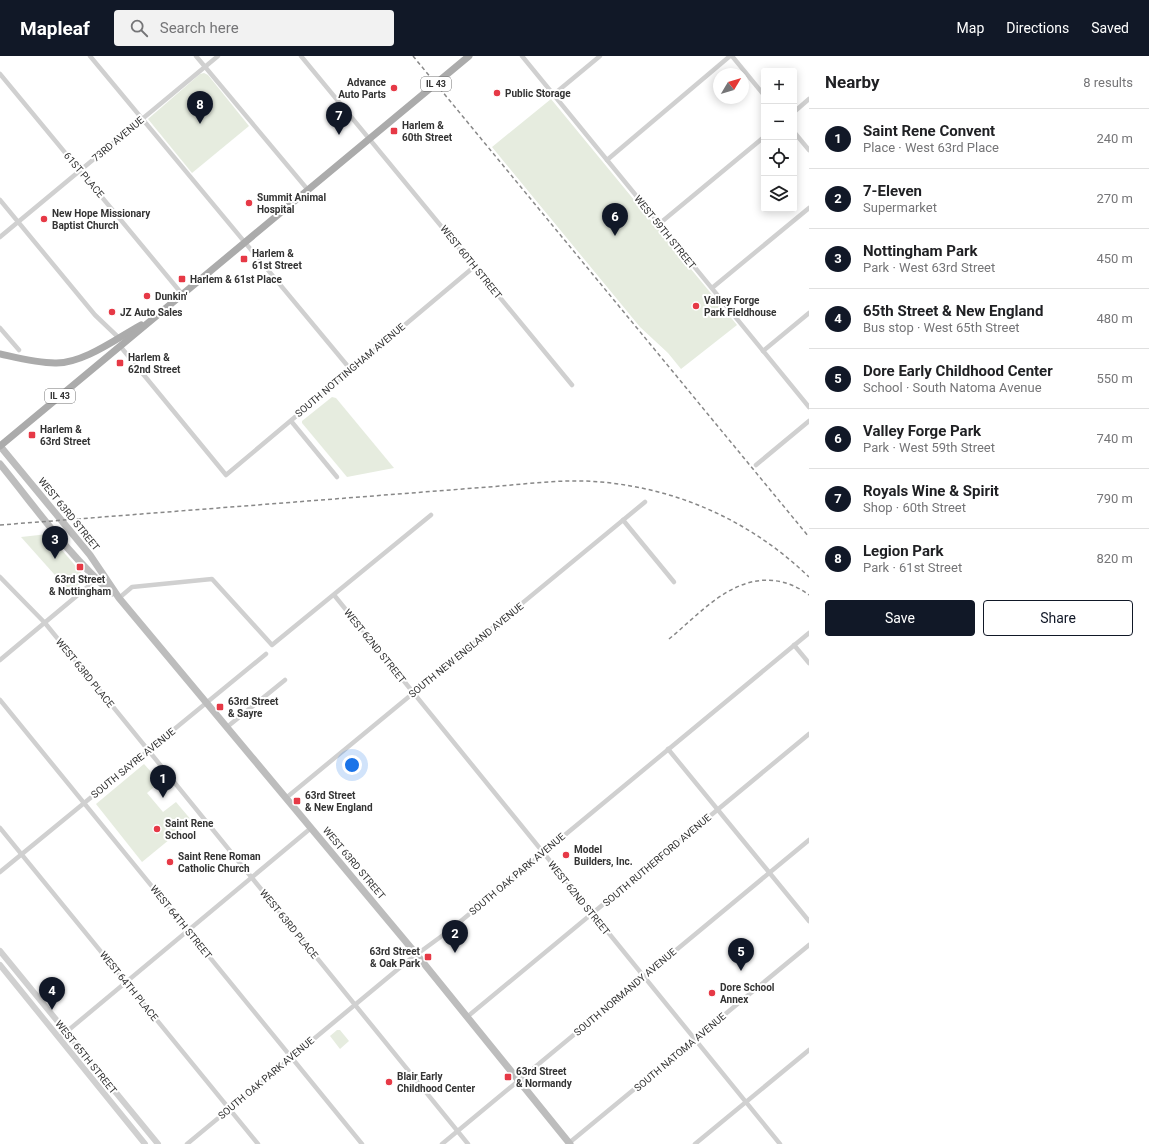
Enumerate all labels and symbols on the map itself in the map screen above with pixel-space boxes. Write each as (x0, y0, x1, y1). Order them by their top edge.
north arrow (713, 68, 749, 104)
place label: Advance Auto Parts (338, 77, 387, 100)
road number: IL 43 (421, 77, 451, 91)
marker: Advance Auto Parts (389, 83, 399, 93)
marker: Public Storage (492, 88, 502, 98)
place label: Public Storage (505, 88, 571, 99)
pin: 8 (187, 91, 213, 124)
pin: 7 (326, 102, 352, 135)
street label: 73RD AVENUE (90, 114, 146, 164)
place label: Harlem & 60th Street (402, 120, 453, 143)
marker: Harlem & 60th Street (389, 126, 399, 136)
street label: 61ST PLACE (62, 150, 106, 200)
place label: Summit Animal Hospital (257, 192, 326, 215)
street label: WEST 59TH STREET (632, 193, 698, 271)
marker: Summit Animal Hospital (244, 198, 254, 208)
pin: 6 (602, 203, 628, 236)
place label: New Hope Missionary Baptist Church (52, 208, 151, 231)
marker: New Hope Missionary Baptist Church (39, 214, 49, 224)
street label: WEST 60TH STREET (438, 223, 504, 301)
place label: Harlem & 61st Street (252, 248, 302, 271)
marker: Harlem & 61st Street (239, 254, 249, 264)
marker: Harlem & 61st Place (177, 274, 187, 284)
place label: Harlem & 61st Place (190, 274, 282, 285)
marker: Dunkin' (142, 291, 152, 301)
place label: Dunkin' (155, 291, 188, 302)
place label: Valley Forge Park Fieldhouse (704, 295, 777, 318)
marker: Valley Forge Park Fieldhouse (691, 301, 701, 311)
marker: JZ Auto Sales (107, 307, 117, 317)
place label: JZ Auto Sales (120, 307, 182, 318)
street label: SOUTH NOTTINGHAM AVENUE (293, 321, 407, 419)
place label: Harlem & 62nd Street (128, 352, 181, 375)
marker: Harlem & 62nd Street (115, 358, 125, 368)
road number: IL 43 (45, 389, 75, 403)
place label: Harlem & 63rd Street (40, 424, 91, 447)
marker: Harlem & 63rd Street (27, 430, 37, 440)
street label: WEST 63RD STREET (36, 475, 102, 553)
pin: 3 (42, 526, 68, 559)
marker: 63rd Street & Nottingham (75, 562, 85, 572)
place label: 63rd Street & Nottingham (49, 574, 111, 597)
street label: SOUTH NEW ENGLAND AVENUE (406, 600, 526, 700)
street label: WEST 62ND STREET (342, 607, 408, 685)
street label: WEST 63RD PLACE (54, 636, 116, 710)
place label: 63rd Street & Sayre (228, 696, 279, 719)
marker: 63rd Street & Sayre (215, 702, 225, 712)
street label: SOUTH SAYRE AVENUE (89, 726, 177, 800)
your location (342, 755, 362, 775)
pin: 1 (150, 765, 176, 798)
place label: 63rd Street & New England (305, 790, 373, 813)
marker: 63rd Street & New England (292, 796, 302, 806)
street label: SOUTH RUTHERFORD AVENUE (601, 811, 713, 908)
place label: Saint Rene School (165, 818, 214, 841)
marker: Saint Rene School (152, 824, 162, 834)
street label: WEST 63RD STREET (321, 825, 387, 901)
street label: SOUTH OAK PARK AVENUE (467, 831, 567, 917)
place label: Model Builders, Inc. (574, 844, 633, 868)
marker: Model Builders, Inc. (561, 850, 571, 860)
place label: Saint Rene Roman Catholic Church (178, 851, 261, 874)
marker: Saint Rene Roman Catholic Church (165, 857, 175, 867)
street label: WEST 62ND STREET (546, 859, 612, 937)
street label: WEST 64TH STREET (148, 883, 214, 961)
street label: WEST 63RD PLACE (258, 887, 320, 961)
pin: 2 (442, 920, 468, 953)
pin: 5 (728, 938, 754, 971)
place label: 63rd Street & Oak Park (370, 946, 421, 969)
street label: SOUTH NORMANDY AVENUE (572, 946, 679, 1038)
street label: WEST 64TH PLACE (98, 949, 161, 1023)
marker: 63rd Street & Oak Park (423, 952, 433, 962)
pin: 4 (39, 977, 65, 1010)
place label: Dore School Annex (720, 982, 775, 1005)
marker: Dore School Annex (707, 988, 717, 998)
street label: SOUTH NATOMA AVENUE (632, 1010, 728, 1093)
street label: WEST 65TH STREET (53, 1018, 119, 1096)
street label: SOUTH OAK PARK AVENUE (216, 1035, 316, 1121)
place label: 63rd Street & Normandy (516, 1066, 573, 1089)
place label: Blair Early Childhood Center (397, 1071, 475, 1094)
marker: 63rd Street & Normandy (503, 1072, 513, 1082)
marker: Blair Early Childhood Center (384, 1077, 394, 1087)

